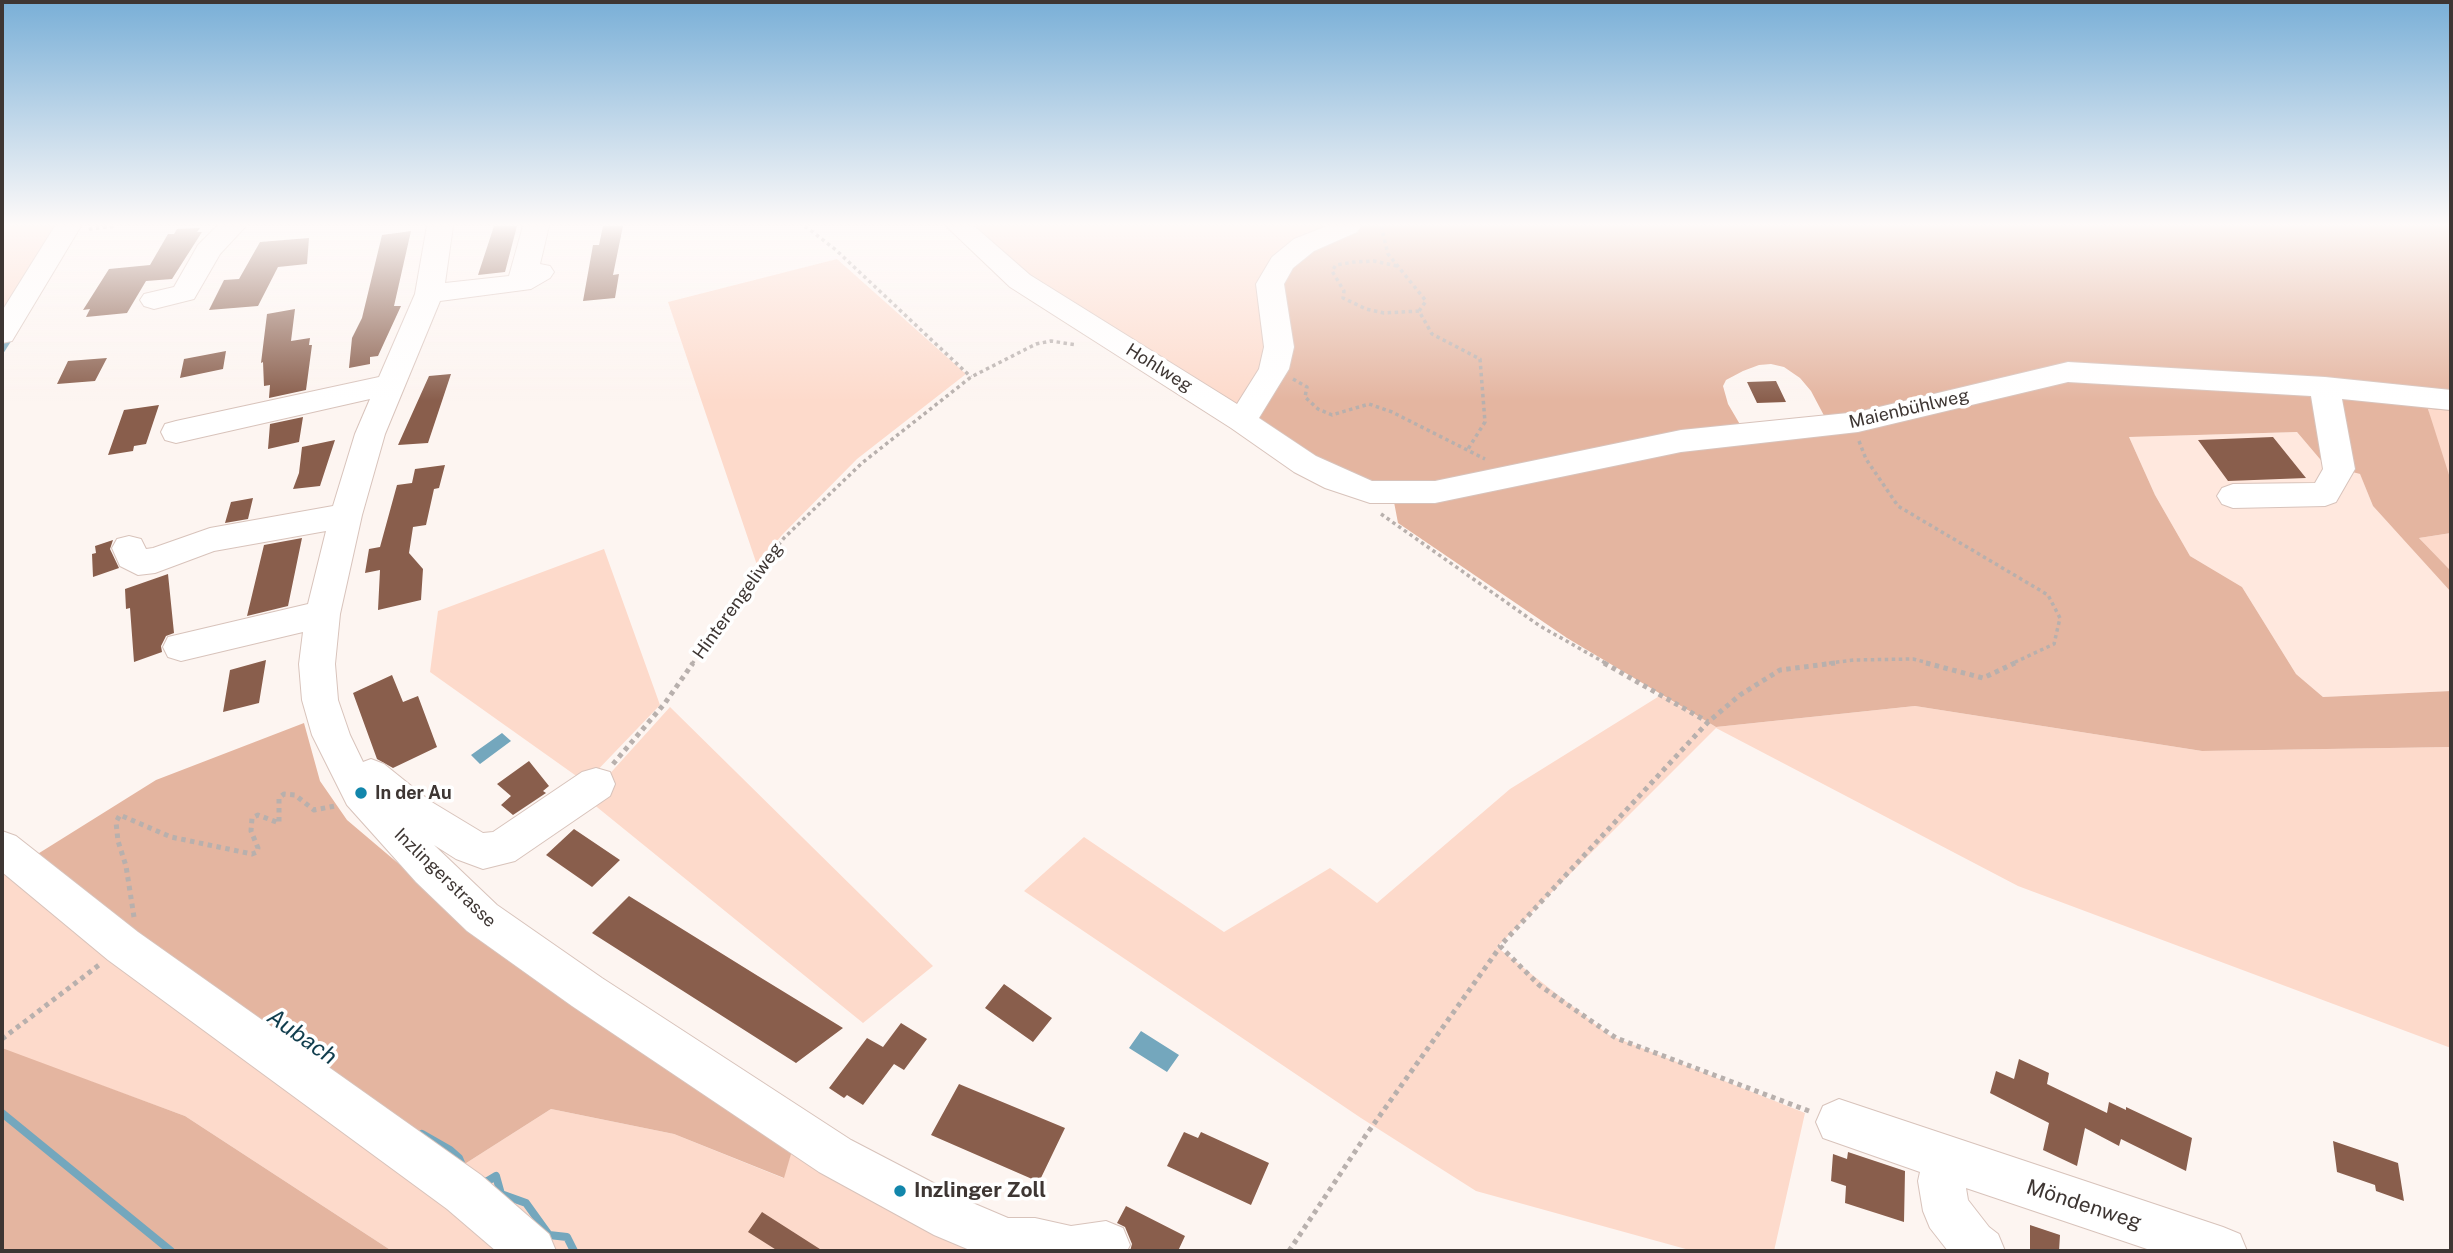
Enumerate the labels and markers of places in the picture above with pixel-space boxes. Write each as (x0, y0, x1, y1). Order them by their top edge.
place label: In der Au (375, 782, 452, 804)
marker: In der Au (353, 785, 369, 801)
place label: Inzlinger Zoll (914, 1178, 1046, 1204)
marker: Inzlinger Zoll (892, 1183, 908, 1199)

